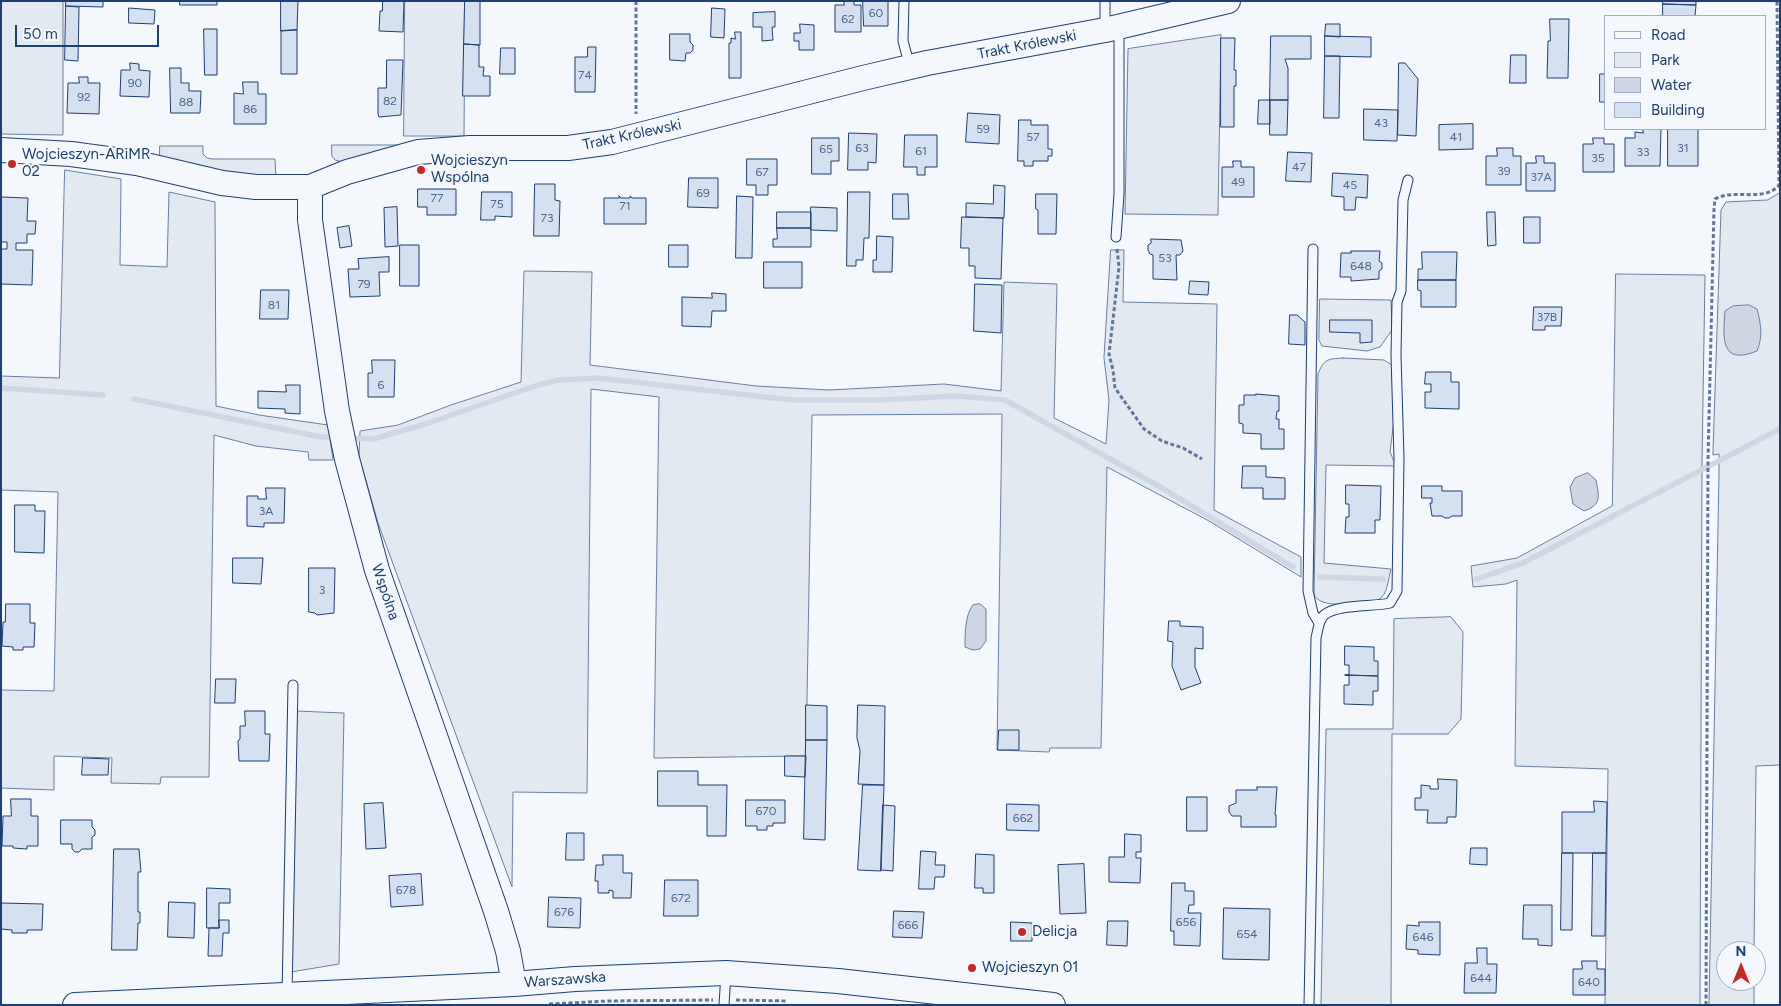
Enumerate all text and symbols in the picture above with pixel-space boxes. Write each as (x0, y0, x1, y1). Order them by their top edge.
house number: 60 (869, 6, 883, 20)
house number: 62 (841, 12, 855, 26)
scale bar (18, 15, 161, 47)
legend (1604, 15, 1766, 130)
text: 50 m (23, 25, 58, 43)
text: Road (1651, 26, 1686, 44)
street label: Trakt Królewski (976, 27, 1078, 63)
text: Park (1651, 51, 1680, 69)
house number: 74 (578, 68, 592, 82)
house number: 90 (128, 76, 142, 90)
text: Water (1651, 76, 1691, 94)
house number: 92 (77, 90, 91, 104)
house number: 82 (383, 94, 397, 108)
house number: 88 (179, 95, 193, 109)
text: Building (1651, 101, 1705, 119)
house number: 86 (243, 102, 257, 116)
street label: Trakt Królewski (581, 116, 683, 154)
house number: 43 (1374, 116, 1388, 130)
house number: 59 (976, 122, 990, 136)
house number: 57 (1026, 130, 1040, 144)
house number: 41 (1450, 130, 1462, 144)
house number: 63 (855, 141, 869, 155)
house number: 31 (1677, 141, 1689, 155)
house number: 65 (819, 142, 833, 156)
house number: 61 (915, 144, 927, 158)
house number: 33 (1636, 145, 1650, 159)
place label: Wojcieszyn-ARiMR 02 (22, 146, 150, 181)
house number: 35 (1591, 151, 1605, 165)
place label: Wojcieszyn Wspólna (431, 152, 508, 187)
marker: Wojcieszyn-ARiMR 02 (6, 158, 18, 170)
house number: 47 (1292, 160, 1306, 174)
marker: Wojcieszyn Wspólna (415, 164, 427, 176)
house number: 39 (1497, 164, 1511, 178)
house number: 67 (755, 165, 769, 179)
house number: 37A (1530, 170, 1552, 184)
house number: 49 (1231, 175, 1245, 189)
house number: 45 (1343, 178, 1357, 192)
house number: 69 (696, 186, 710, 200)
house number: 77 (431, 191, 443, 205)
house number: 75 (490, 197, 504, 211)
house number: 71 (619, 199, 631, 213)
house number: 73 (541, 211, 553, 225)
house number: 53 (1158, 251, 1172, 265)
house number: 648 (1350, 259, 1372, 273)
house number: 79 (357, 277, 371, 291)
house number: 81 (268, 298, 280, 312)
house number: 37B (1537, 310, 1557, 324)
house number: 6 (378, 378, 384, 392)
house number: 3A (259, 504, 273, 518)
street label: Wspólna (367, 562, 403, 622)
house number: 3 (319, 583, 325, 597)
house number: 670 (756, 804, 776, 818)
house number: 662 (1013, 811, 1033, 825)
house number: 678 (396, 883, 416, 897)
house number: 672 (671, 891, 691, 905)
house number: 676 (554, 905, 574, 919)
house number: 656 (1176, 915, 1196, 929)
house number: 666 (898, 918, 918, 932)
place label: Delicja (1032, 923, 1077, 941)
marker: Delicja (1016, 926, 1028, 938)
house number: 654 (1236, 927, 1258, 941)
house number: 646 (1412, 930, 1434, 944)
north arrow (1716, 941, 1766, 991)
text: N (1736, 943, 1746, 960)
place label: Wojcieszyn 01 (982, 959, 1078, 977)
marker: Wojcieszyn 01 (966, 962, 978, 974)
street label: Warszawska (524, 968, 606, 992)
house number: 644 (1470, 971, 1492, 985)
house number: 640 (1578, 975, 1600, 989)

